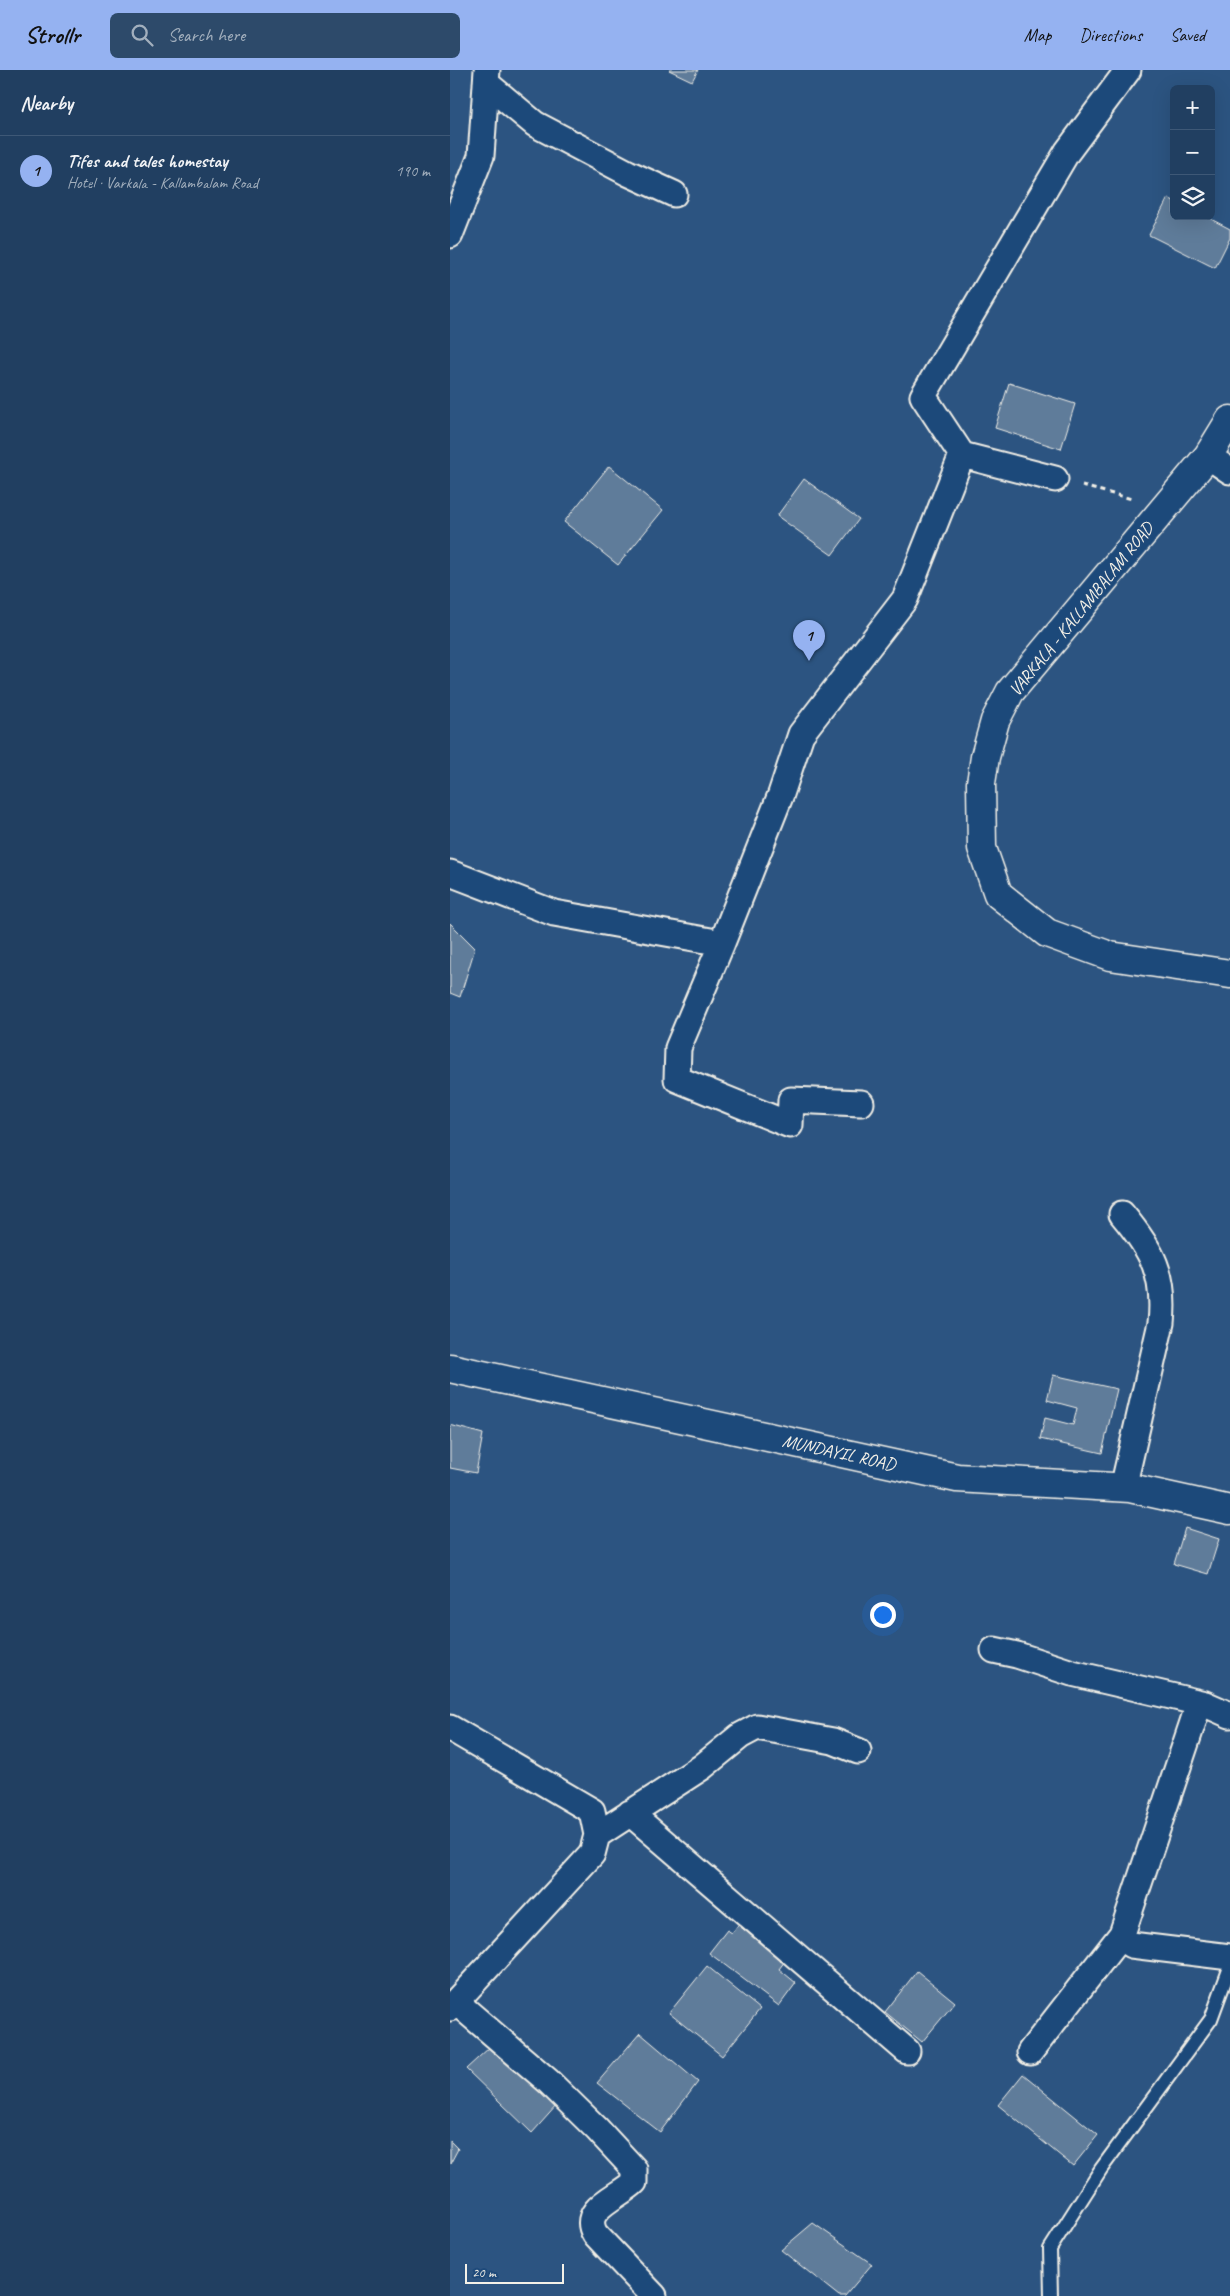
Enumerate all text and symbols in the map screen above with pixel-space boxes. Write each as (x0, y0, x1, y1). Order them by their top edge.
search box (110, 13, 460, 58)
text: Strollr (25, 20, 80, 50)
icon: search (128, 21, 156, 49)
text: Search here (168, 23, 245, 47)
text: Map (1024, 24, 1051, 46)
text: Directions (1079, 24, 1142, 46)
text: Saved (1170, 24, 1205, 46)
map controls (1170, 85, 1215, 220)
button: + (1170, 85, 1215, 130)
text: Nearby (20, 90, 73, 116)
button: − (1170, 130, 1215, 175)
text: Tifes and tales homestay (67, 149, 228, 173)
text: 1 (32, 161, 40, 181)
text: 190 m (396, 161, 430, 181)
text: Hotel · Varkala - Kallambalam Road (67, 173, 258, 193)
button: layers (1170, 175, 1215, 220)
street label: VARKALA - KALLAMBALAM ROAD (1004, 516, 1159, 700)
pin: 1 (793, 620, 825, 661)
street label: MUNDAYIL ROAD (780, 1429, 899, 1476)
your location (870, 1602, 896, 1628)
scale bar (465, 2261, 564, 2284)
text: 20 m (472, 2264, 496, 2281)

